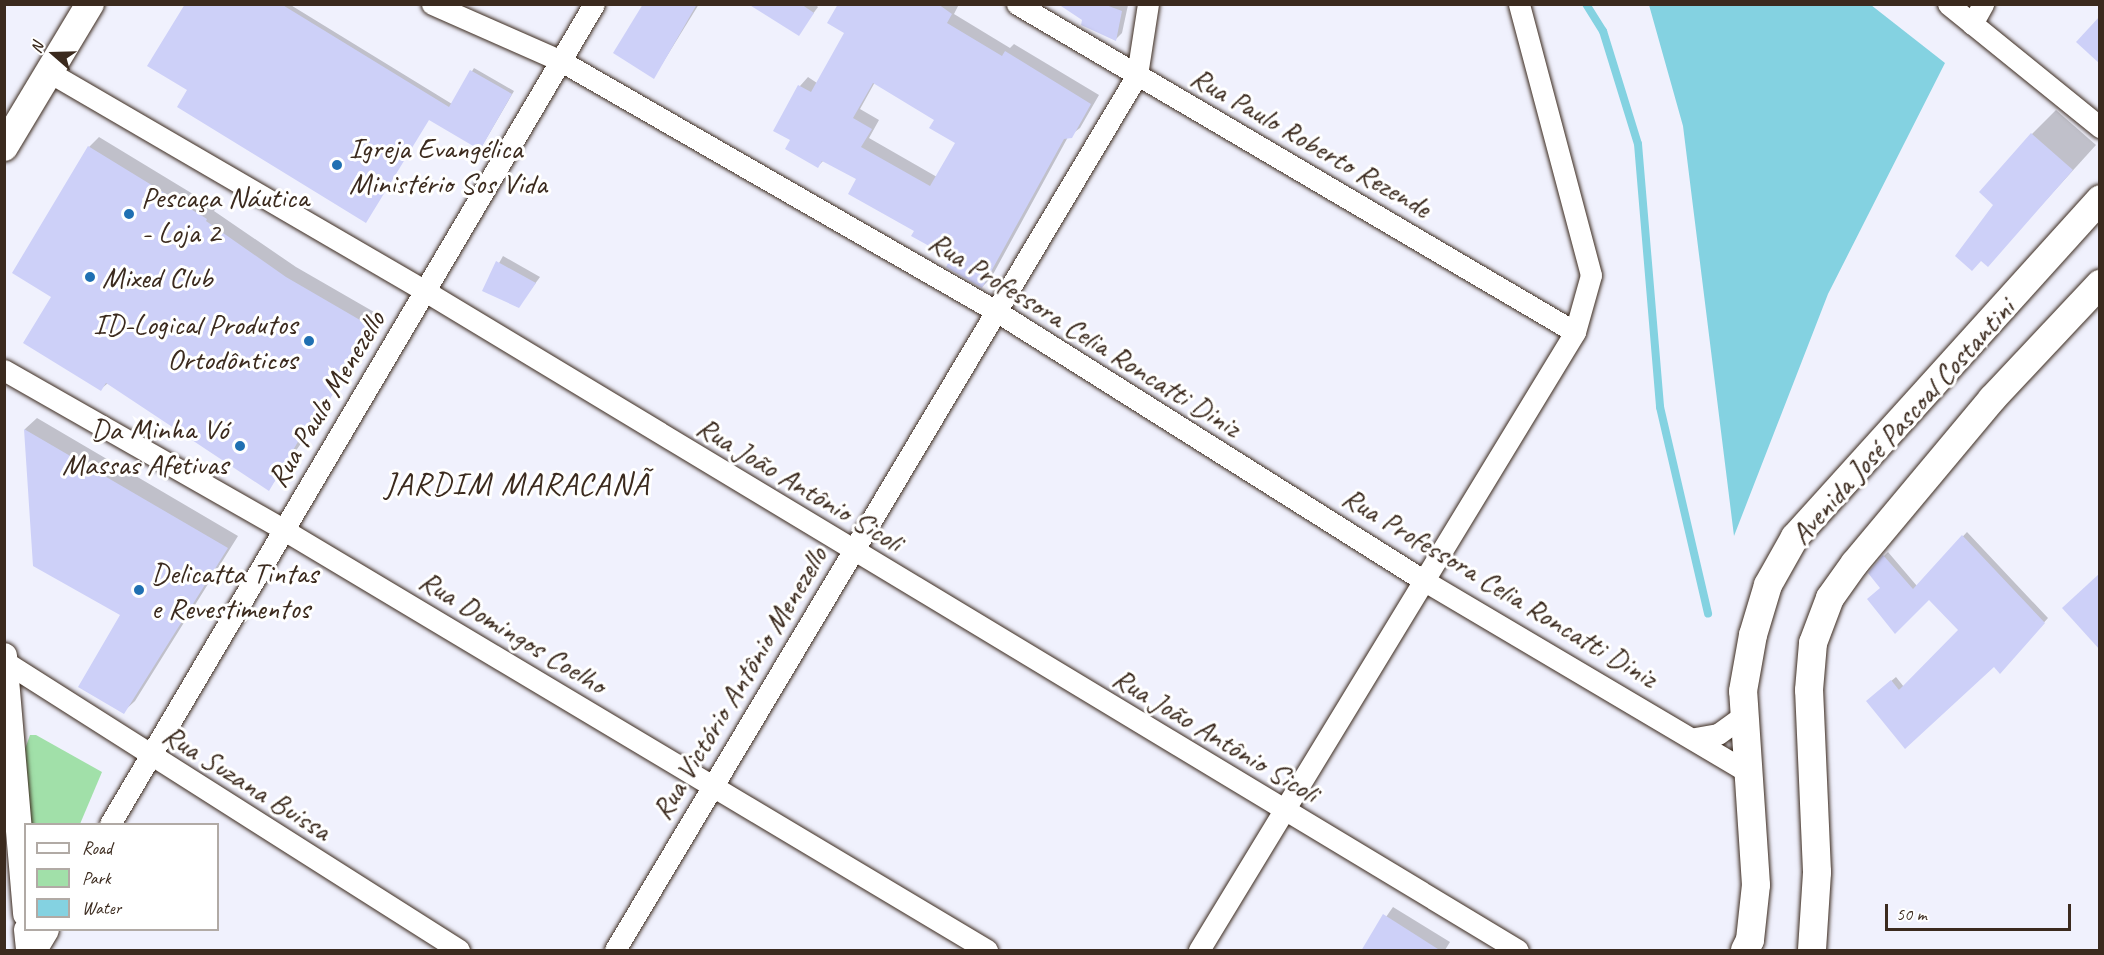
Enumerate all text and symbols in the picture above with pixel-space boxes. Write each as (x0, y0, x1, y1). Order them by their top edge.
north arrow (24, 24, 84, 84)
text: N (26, 40, 48, 56)
street label: Rua Paulo Roberto Rezende (1184, 58, 1438, 226)
place label: Igreja Evangélica Ministério Sos Vida (349, 130, 546, 201)
marker: Igreja Evangélica Ministério Sos Vida (330, 158, 344, 172)
place label: Pescaça Náutica - Loja 2 (141, 179, 308, 250)
marker: Pescaça Náutica - Loja 2 (122, 207, 136, 221)
street label: Rua Professora Celia Roncatti Diniz (921, 222, 1249, 446)
place label: Mixed Club (102, 259, 212, 295)
marker: Mixed Club (83, 270, 97, 284)
street label: Avenida José Pascoal Costantini (1782, 291, 2022, 551)
street label: Rua Paulo Menezello (259, 304, 393, 494)
place label: ID-Logical Produtos Ortodônticos (93, 306, 297, 376)
marker: ID-Logical Produtos Ortodônticos (302, 334, 316, 348)
street label: Rua João Antônio Sicoli (690, 408, 910, 560)
place label: Da Minha Vó Massas Afetivas (62, 411, 228, 482)
marker: Da Minha Vó Massas Afetivas (233, 439, 247, 453)
district label: JARDIM MARACANÃ (386, 465, 648, 503)
street label: Rua Professora Celia Roncatti Diniz (1335, 478, 1665, 696)
street label: Rua Victório Antônio Menezello (643, 540, 835, 826)
place label: Delicatta Tintas e Revestimentos (151, 555, 317, 626)
street label: Rua Domingos Coelho (413, 562, 613, 702)
marker: Delicatta Tintas e Revestimentos (132, 583, 146, 597)
street label: Rua João Antônio Sicoli (1106, 659, 1326, 811)
street label: Rua Suzana Buissa (156, 716, 338, 848)
legend (24, 823, 219, 931)
text: Road (82, 837, 112, 859)
text: Park (82, 867, 111, 889)
scale bar (1888, 892, 2074, 930)
text: Water (82, 897, 121, 919)
text: 50 m (1896, 903, 1927, 925)

